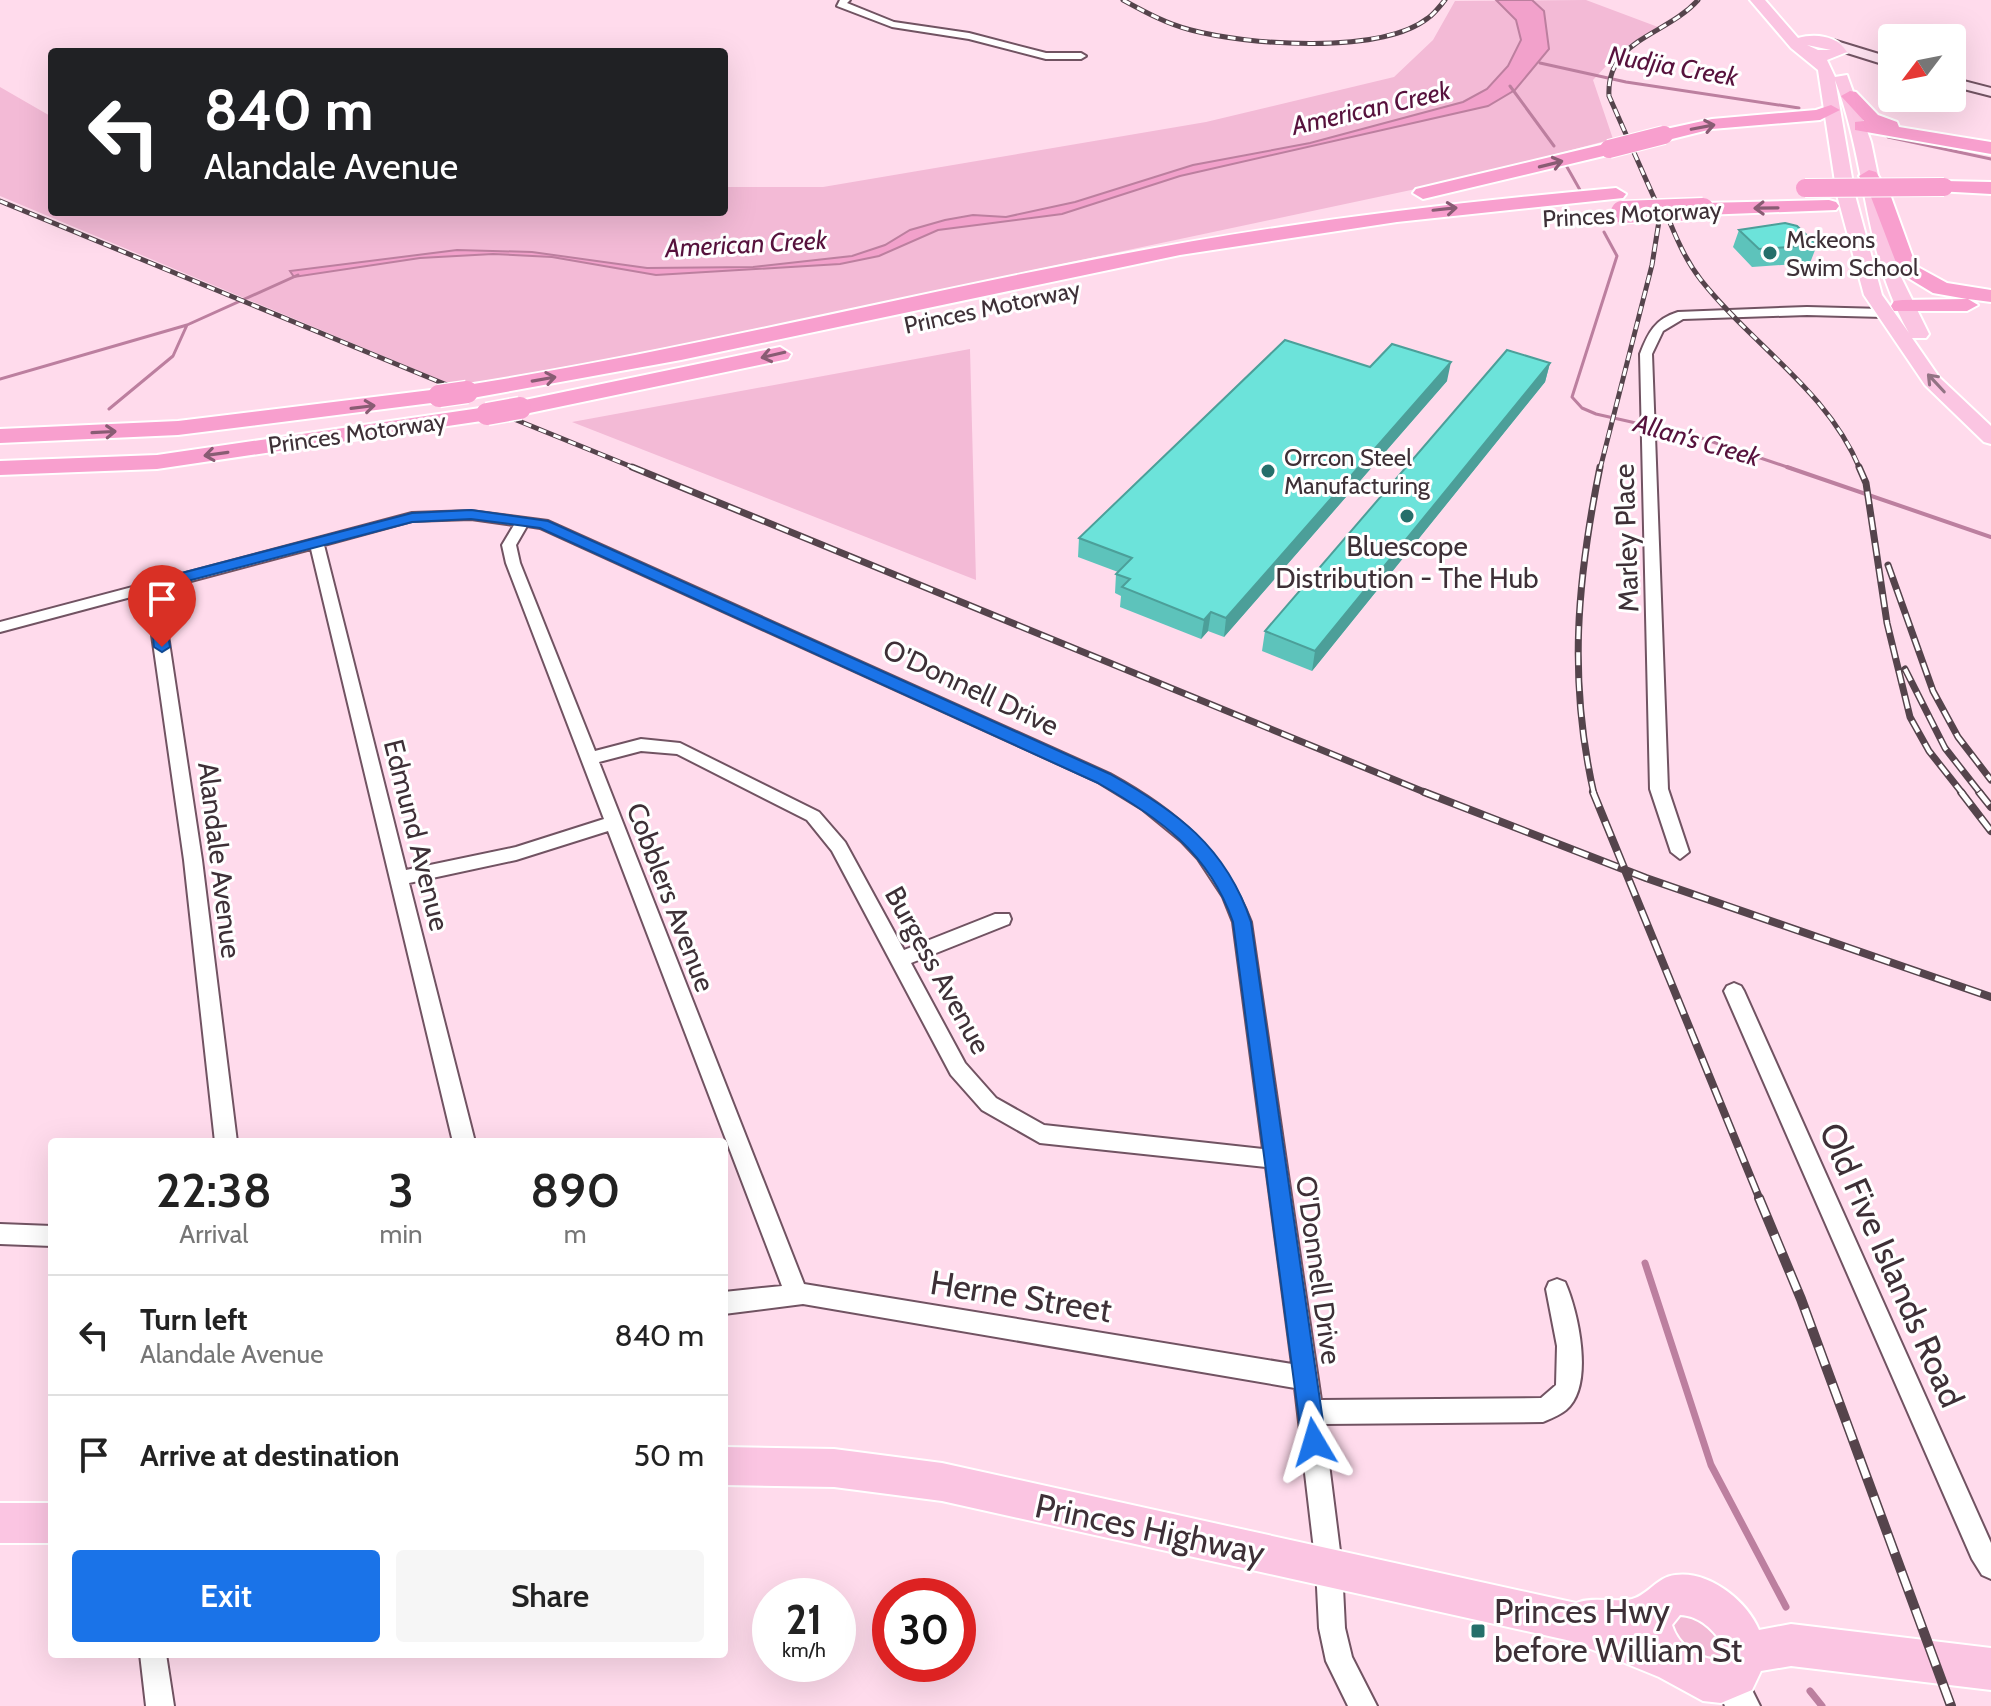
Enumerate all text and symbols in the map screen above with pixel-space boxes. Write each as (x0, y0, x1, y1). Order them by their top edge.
north arrow (1878, 24, 1966, 112)
map controls (1878, 24, 1966, 112)
water label: Nudjia Creek (1606, 39, 1741, 93)
water label: American Creek (1287, 74, 1454, 142)
text: 840 m (204, 76, 373, 144)
icon: left (72, 80, 176, 184)
one-way arrow (1689, 118, 1715, 133)
text: Alandale Avenue (204, 144, 458, 188)
one-way arrow (1538, 155, 1564, 170)
street label: Princes Motorway (1542, 195, 1722, 233)
one-way arrow (1753, 200, 1780, 215)
one-way arrow (1431, 201, 1458, 216)
water label: American Creek (663, 224, 829, 264)
place label: Mckeons Swim School (1786, 225, 1919, 282)
marker: Mckeons Swim School (1761, 244, 1779, 262)
street label: Princes Motorway (901, 274, 1083, 340)
one-way arrow (761, 348, 786, 363)
one-way arrow (531, 370, 556, 385)
one-way arrow (1927, 374, 1945, 394)
one-way arrow (349, 399, 375, 414)
street label: Princes Motorway (266, 406, 448, 460)
water label: Allan's Creek (1629, 406, 1765, 473)
one-way arrow (90, 424, 117, 439)
place label: Orrcon Steel Manufacturing (1284, 443, 1431, 500)
one-way arrow (204, 447, 229, 462)
marker: Orrcon Steel Manufacturing (1259, 462, 1277, 480)
street label: Marley Place (1606, 463, 1646, 613)
marker: Bluescope Distribution - The Hub (1398, 507, 1416, 525)
place label: Bluescope Distribution - The Hub (1275, 529, 1539, 595)
pin (128, 565, 196, 647)
icon: arrive (140, 577, 184, 621)
street label: O'Donnell Drive (878, 631, 1064, 743)
street label: Edmund Avenue (377, 736, 457, 934)
street label: Alandale Avenue (191, 760, 249, 960)
street label: Cobblers Avenue (619, 798, 723, 996)
street label: Burgess Avenue (878, 880, 998, 1060)
street label: Old Five Islands Road (1810, 1116, 1974, 1414)
text: 22:38 (156, 1161, 272, 1219)
text: 3 (388, 1161, 414, 1219)
text: 890 (530, 1161, 620, 1219)
street label: O'Donnell Drive (1289, 1174, 1349, 1366)
text: Arrival (179, 1218, 248, 1250)
text: min (380, 1218, 422, 1250)
text: m (564, 1218, 587, 1250)
street label: Herne Street (927, 1261, 1115, 1331)
text: Turn left (140, 1301, 248, 1338)
icon: left (72, 1313, 116, 1357)
text: 840 m (614, 1317, 704, 1354)
text: Alandale Avenue (140, 1338, 324, 1370)
position arrow (1272, 1400, 1356, 1484)
icon: arrive (72, 1433, 116, 1477)
text: Arrive at destination (140, 1437, 400, 1474)
text: 50 m (634, 1437, 704, 1474)
street label: Princes Highway (1031, 1484, 1269, 1574)
button: Exit (72, 1550, 380, 1642)
button: Share (396, 1550, 704, 1642)
speed limit sign: 30 (872, 1578, 976, 1682)
place label: Princes Hwy before William St (1494, 1590, 1742, 1671)
text: 21 (786, 1595, 822, 1644)
marker: Princes Hwy before William St (1469, 1622, 1487, 1640)
text: km/h (782, 1638, 826, 1662)

